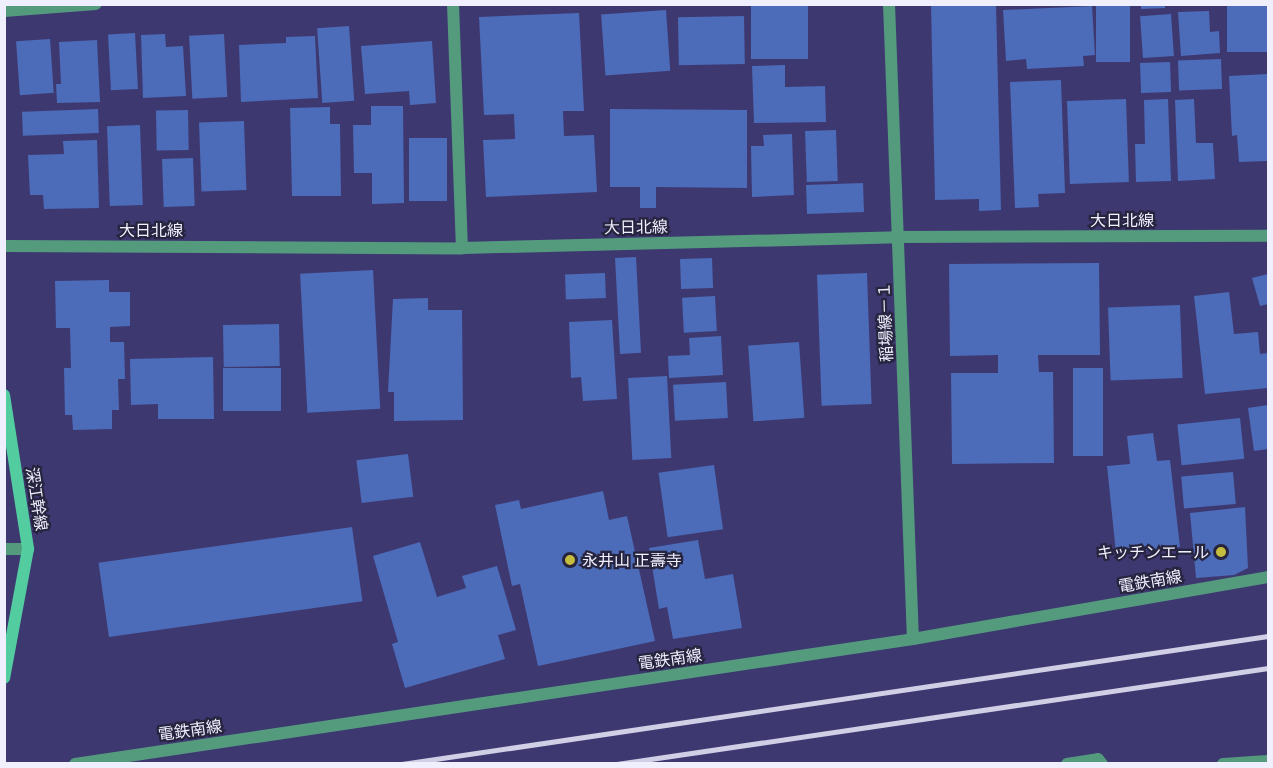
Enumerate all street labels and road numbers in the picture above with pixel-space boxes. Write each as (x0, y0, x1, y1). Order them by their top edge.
street label: 大日北線 (1090, 210, 1154, 230)
street label: 大日北線 (604, 217, 668, 237)
street label: 大日北線 (119, 220, 183, 240)
street label: 稲場線－１ (874, 282, 896, 362)
street label: 深江幹線 (23, 466, 51, 532)
street label: 電鉄南線 (1117, 566, 1183, 596)
street label: 電鉄南線 (637, 645, 703, 673)
street label: 電鉄南線 (157, 716, 223, 744)

